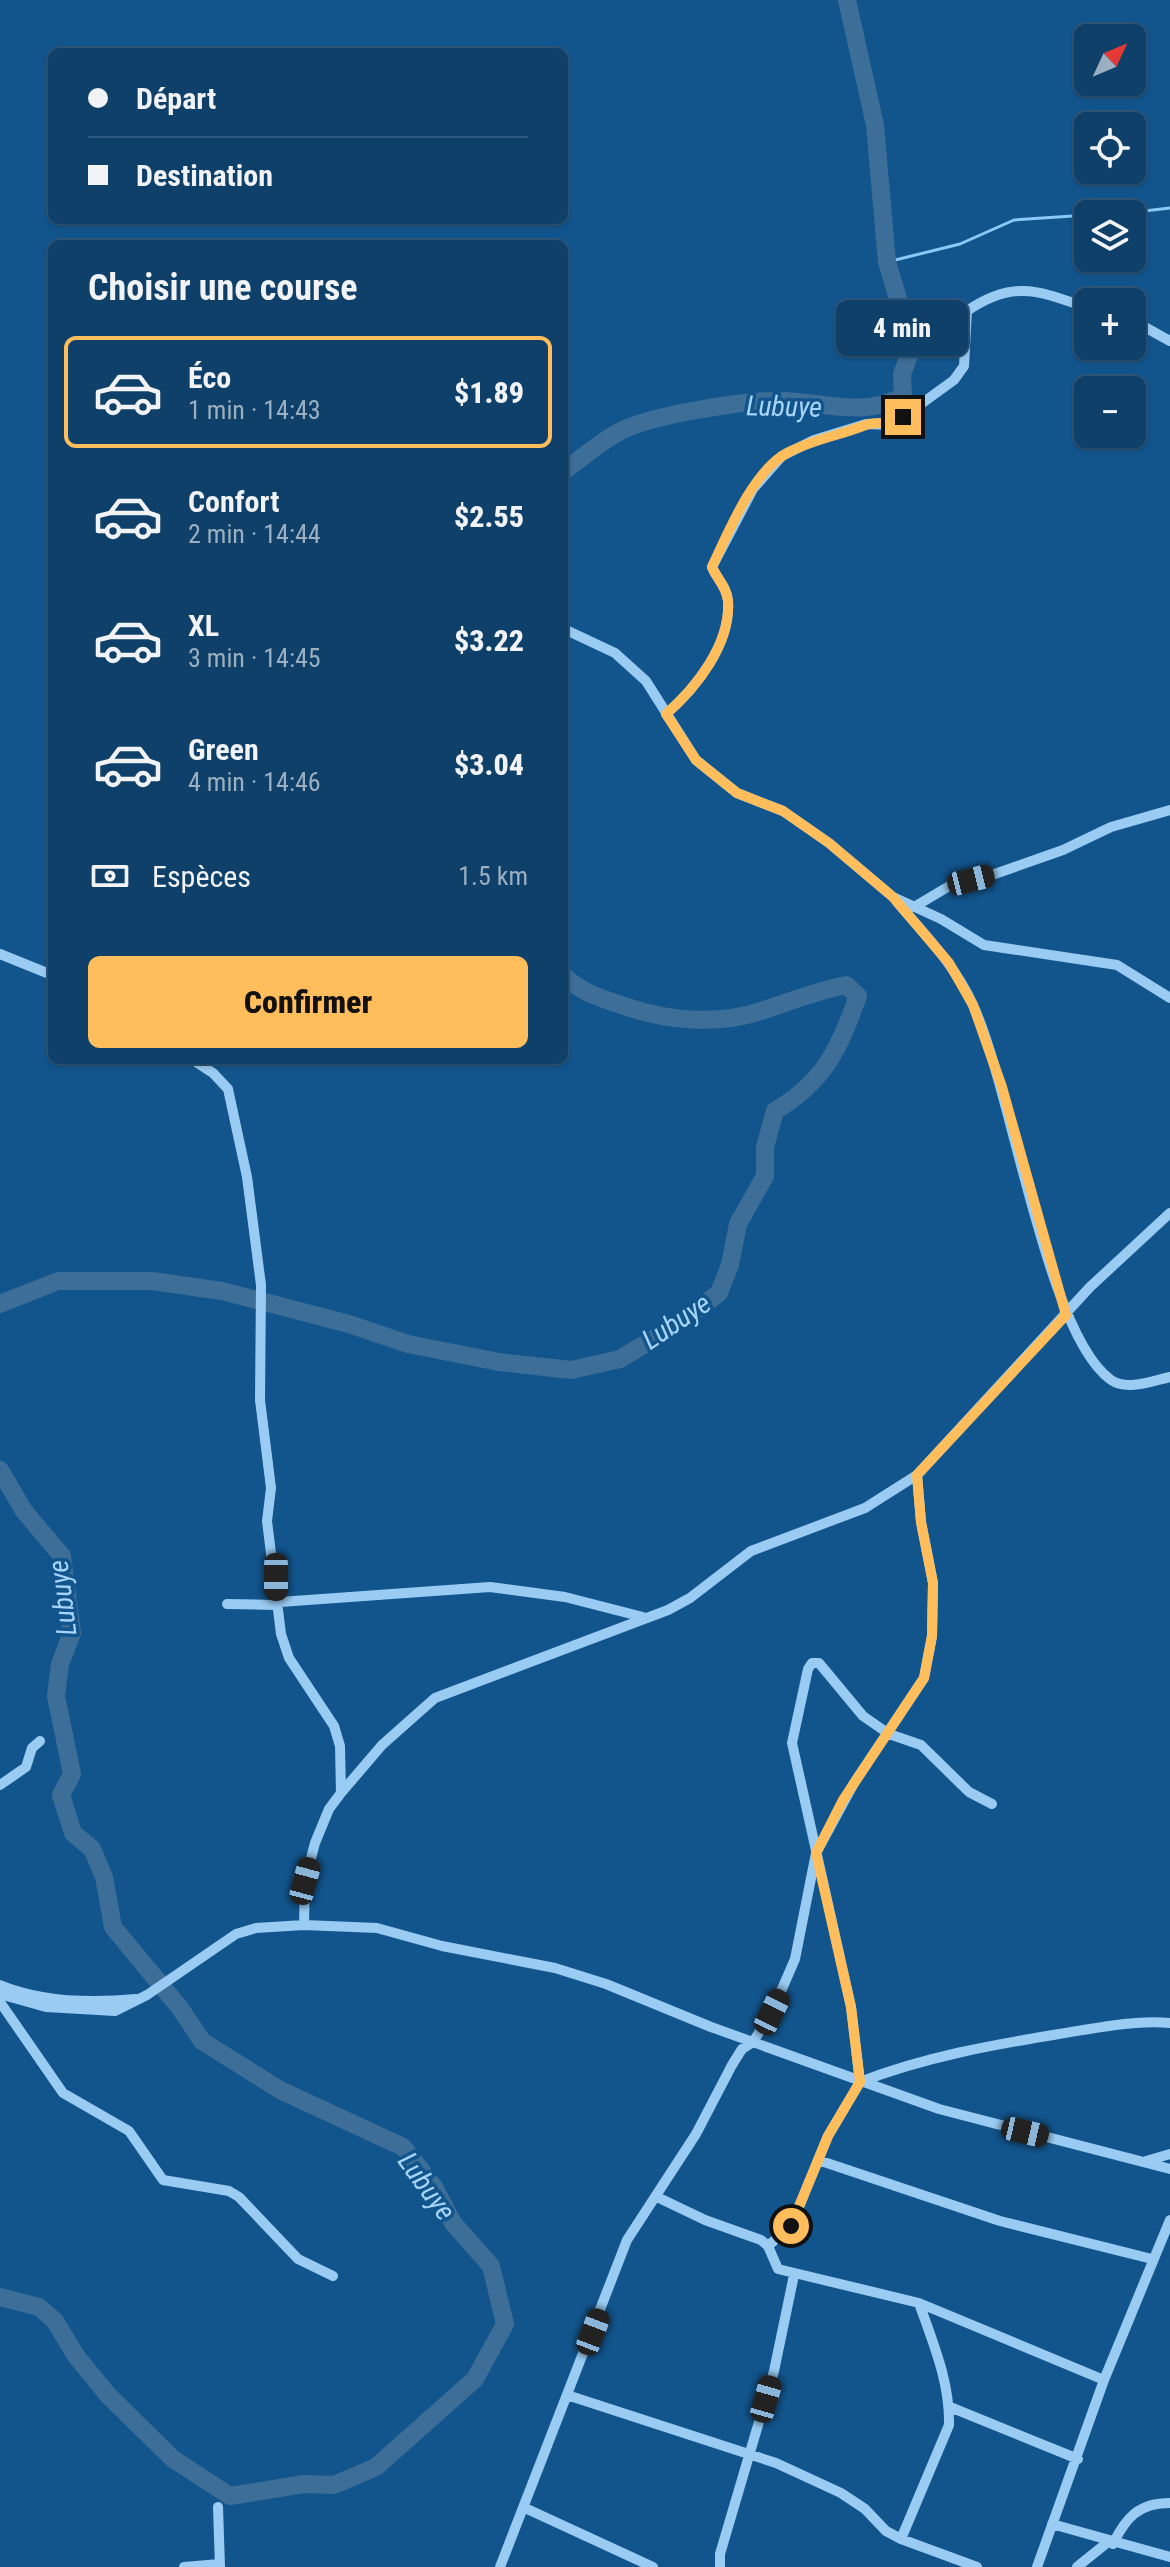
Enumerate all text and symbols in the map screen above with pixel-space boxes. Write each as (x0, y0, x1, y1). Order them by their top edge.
north arrow (1074, 24, 1146, 96)
map controls (1074, 24, 1146, 448)
text: Départ (136, 81, 216, 116)
button: locate (1074, 112, 1146, 184)
text: Destination (136, 158, 273, 193)
button: layers (1074, 200, 1146, 272)
text: Choisir une course (88, 267, 357, 309)
button: + (1074, 288, 1146, 360)
callout: 4 min (837, 301, 969, 357)
text: 4 min (873, 313, 931, 343)
icon: car (92, 356, 164, 428)
text: Éco (188, 360, 231, 395)
text: $1.89 (454, 375, 524, 410)
button: − (1074, 376, 1146, 448)
water label: Lubuye (746, 389, 822, 424)
text: 1 min · 14:43 (188, 395, 321, 425)
route end (885, 399, 921, 435)
icon: car (92, 480, 164, 552)
text: Confort (188, 484, 279, 519)
text: $2.55 (454, 499, 524, 534)
text: 2 min · 14:44 (188, 519, 321, 549)
icon: car (92, 604, 164, 676)
text: XL (188, 608, 219, 643)
text: $3.22 (454, 623, 524, 658)
text: 3 min · 14:45 (188, 643, 321, 673)
icon: car (92, 728, 164, 800)
text: Green (188, 732, 259, 767)
text: $3.04 (454, 747, 524, 782)
text: 4 min · 14:46 (188, 767, 321, 797)
icon: cash (88, 854, 132, 898)
text: Espèces (152, 859, 251, 894)
text: 1.5 km (458, 861, 528, 891)
car (945, 863, 997, 897)
button: Confirmer (88, 956, 528, 1048)
water label: Lubuye (636, 1287, 717, 1356)
car (264, 1553, 288, 1601)
water label: Lubuye (41, 1558, 83, 1638)
car (287, 1855, 323, 1907)
car (751, 1985, 793, 2039)
car (999, 2115, 1051, 2149)
water label: Lubuye (391, 2146, 462, 2227)
route start (773, 2208, 809, 2244)
car (573, 2305, 613, 2359)
car (748, 2373, 784, 2425)

